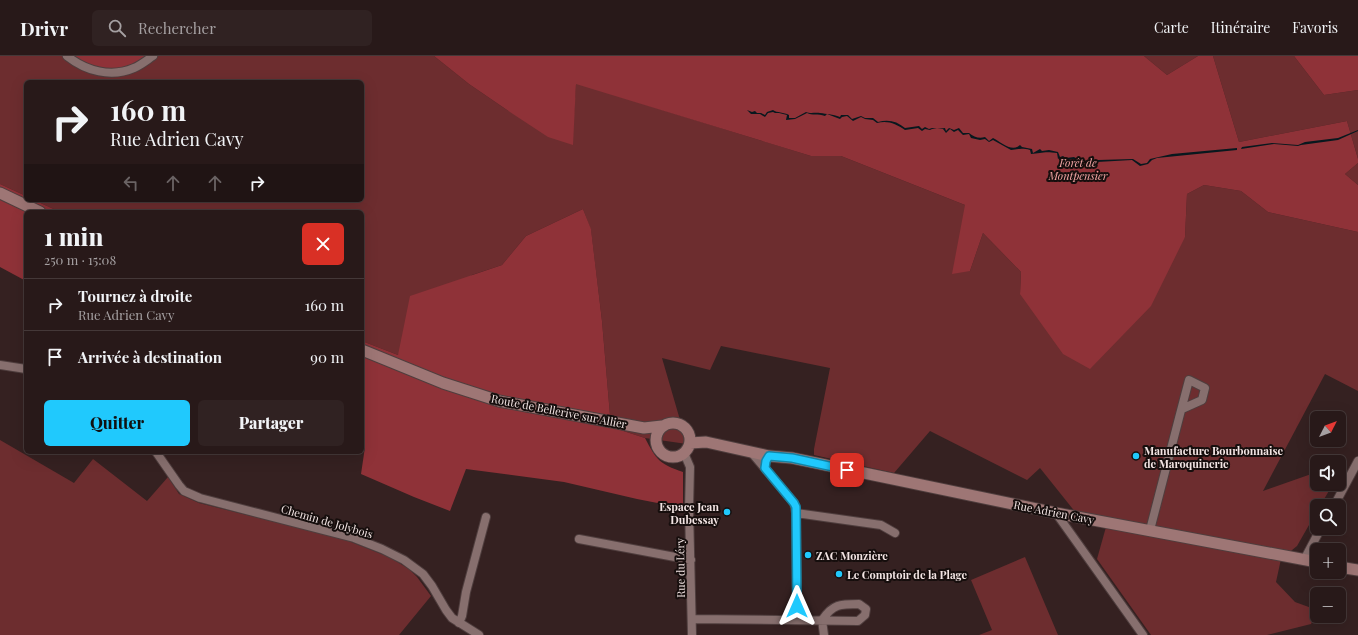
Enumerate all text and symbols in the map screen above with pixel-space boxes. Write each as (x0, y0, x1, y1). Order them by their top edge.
search box (92, 10, 372, 46)
text: Drivr (20, 15, 68, 41)
icon: search (106, 17, 128, 39)
text: Rechercher (138, 18, 216, 38)
text: Carte (1154, 18, 1189, 37)
text: Itinéraire (1211, 18, 1270, 37)
text: Favoris (1292, 18, 1338, 37)
text: 160 m (110, 91, 186, 128)
icon: right (44, 96, 96, 148)
text: Rue Adrien Cavy (110, 127, 244, 151)
park label: Forêt de Montpensier (1048, 155, 1108, 183)
icon: left (120, 172, 142, 194)
icon: ahead (162, 172, 184, 194)
icon: ahead (204, 172, 226, 194)
icon: right (246, 172, 268, 194)
text: 1 min (44, 220, 103, 252)
button: close (302, 223, 344, 265)
text: 250 m · 15:08 (44, 251, 116, 268)
text: Tournez à droite (78, 286, 192, 306)
icon: right (44, 294, 66, 316)
text: 160 m (305, 295, 344, 315)
text: Rue Adrien Cavy (78, 306, 175, 323)
icon: arrive (44, 346, 66, 368)
text: Arrivée à destination (78, 347, 222, 367)
text: 90 m (310, 347, 344, 367)
street label: Route de Bellerive sur Allier (490, 391, 628, 432)
button: Quitter (44, 400, 190, 446)
button: Partager (198, 400, 344, 446)
north arrow (1310, 411, 1346, 447)
map controls (1310, 411, 1346, 623)
place label: Manufacture Bourbonnaise de Maroquinerie (1144, 443, 1284, 471)
marker: Manufacture Bourbonnaise de Maroquinerie (1131, 451, 1141, 461)
pin (830, 453, 864, 487)
button: sound (1310, 455, 1346, 491)
icon: arrive (836, 459, 858, 481)
street label: Rue Adrien Cavy (1012, 497, 1096, 527)
place label: Espace Jean Dubessay (659, 499, 719, 527)
button: search (1310, 499, 1346, 535)
street label: Chemin de Jolybois (279, 501, 375, 541)
marker: Espace Jean Dubessay (722, 507, 732, 517)
street label: Rue du Léry (672, 538, 688, 598)
button: + (1310, 543, 1346, 579)
place label: ZAC Monzière (816, 548, 888, 563)
marker: ZAC Monzière (803, 550, 813, 560)
place label: Le Comptoir de la Plage (847, 567, 967, 582)
marker: Le Comptoir de la Plage (834, 569, 844, 579)
position arrow (776, 585, 818, 627)
button: − (1310, 587, 1346, 623)

